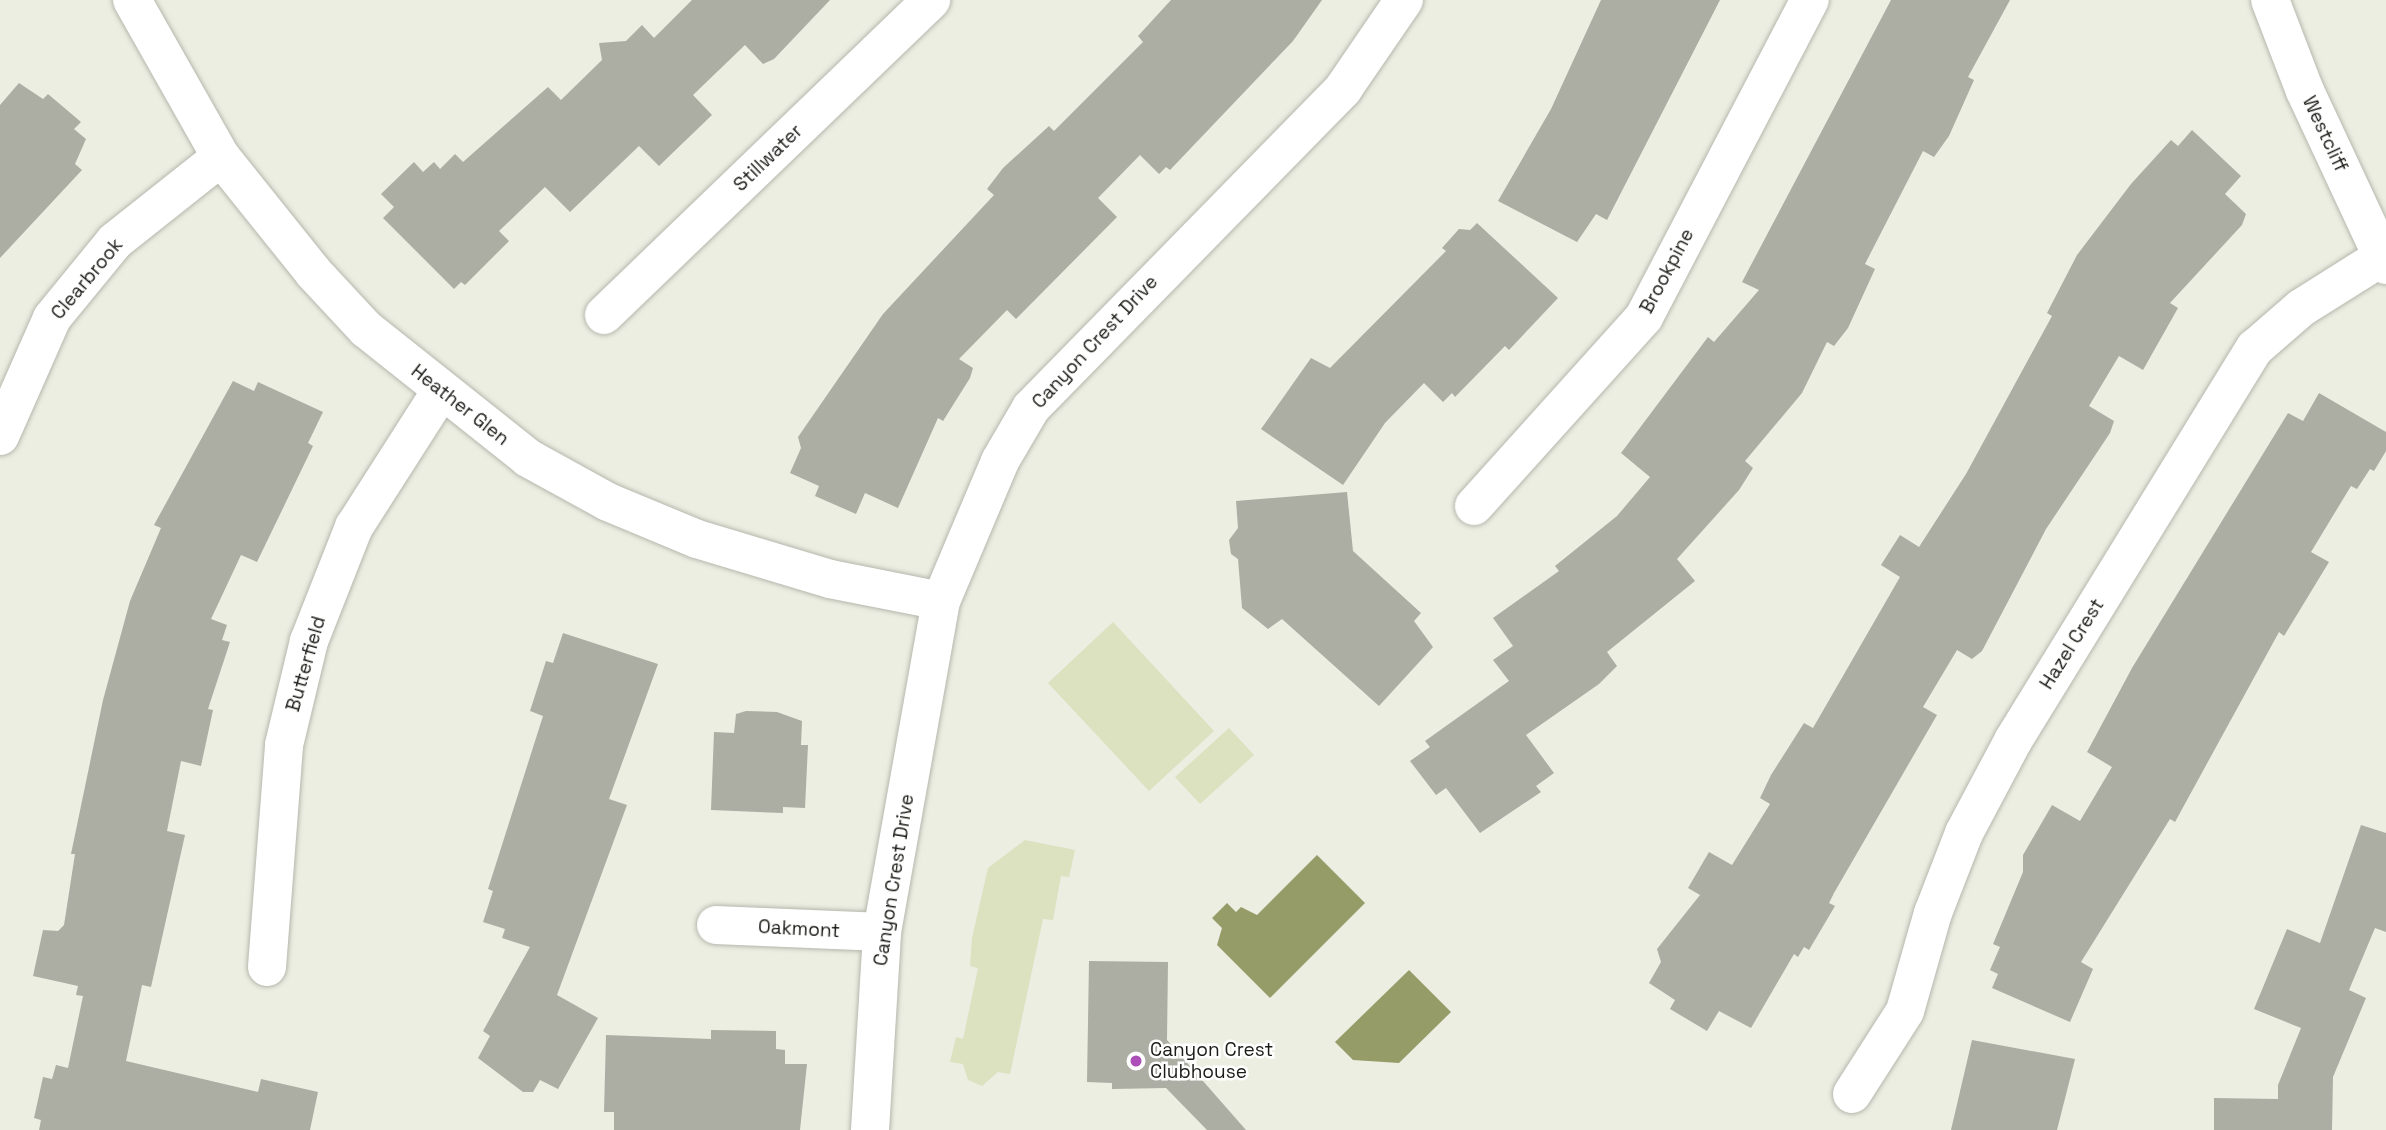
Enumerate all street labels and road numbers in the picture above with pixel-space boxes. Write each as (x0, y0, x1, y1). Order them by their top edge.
street label: Westcliff (2298, 92, 2352, 176)
street label: Stillwater (729, 120, 807, 196)
street label: Brookpine (1635, 225, 1699, 317)
street label: Clearbrook (46, 234, 128, 324)
street label: Canyon Crest Drive (1027, 271, 1163, 413)
street label: Heather Glen (407, 360, 513, 450)
street label: Hazel Crest (2035, 594, 2109, 694)
street label: Butterfield (282, 614, 330, 714)
street label: Canyon Crest Drive (869, 792, 919, 968)
street label: Oakmont (757, 915, 841, 943)

